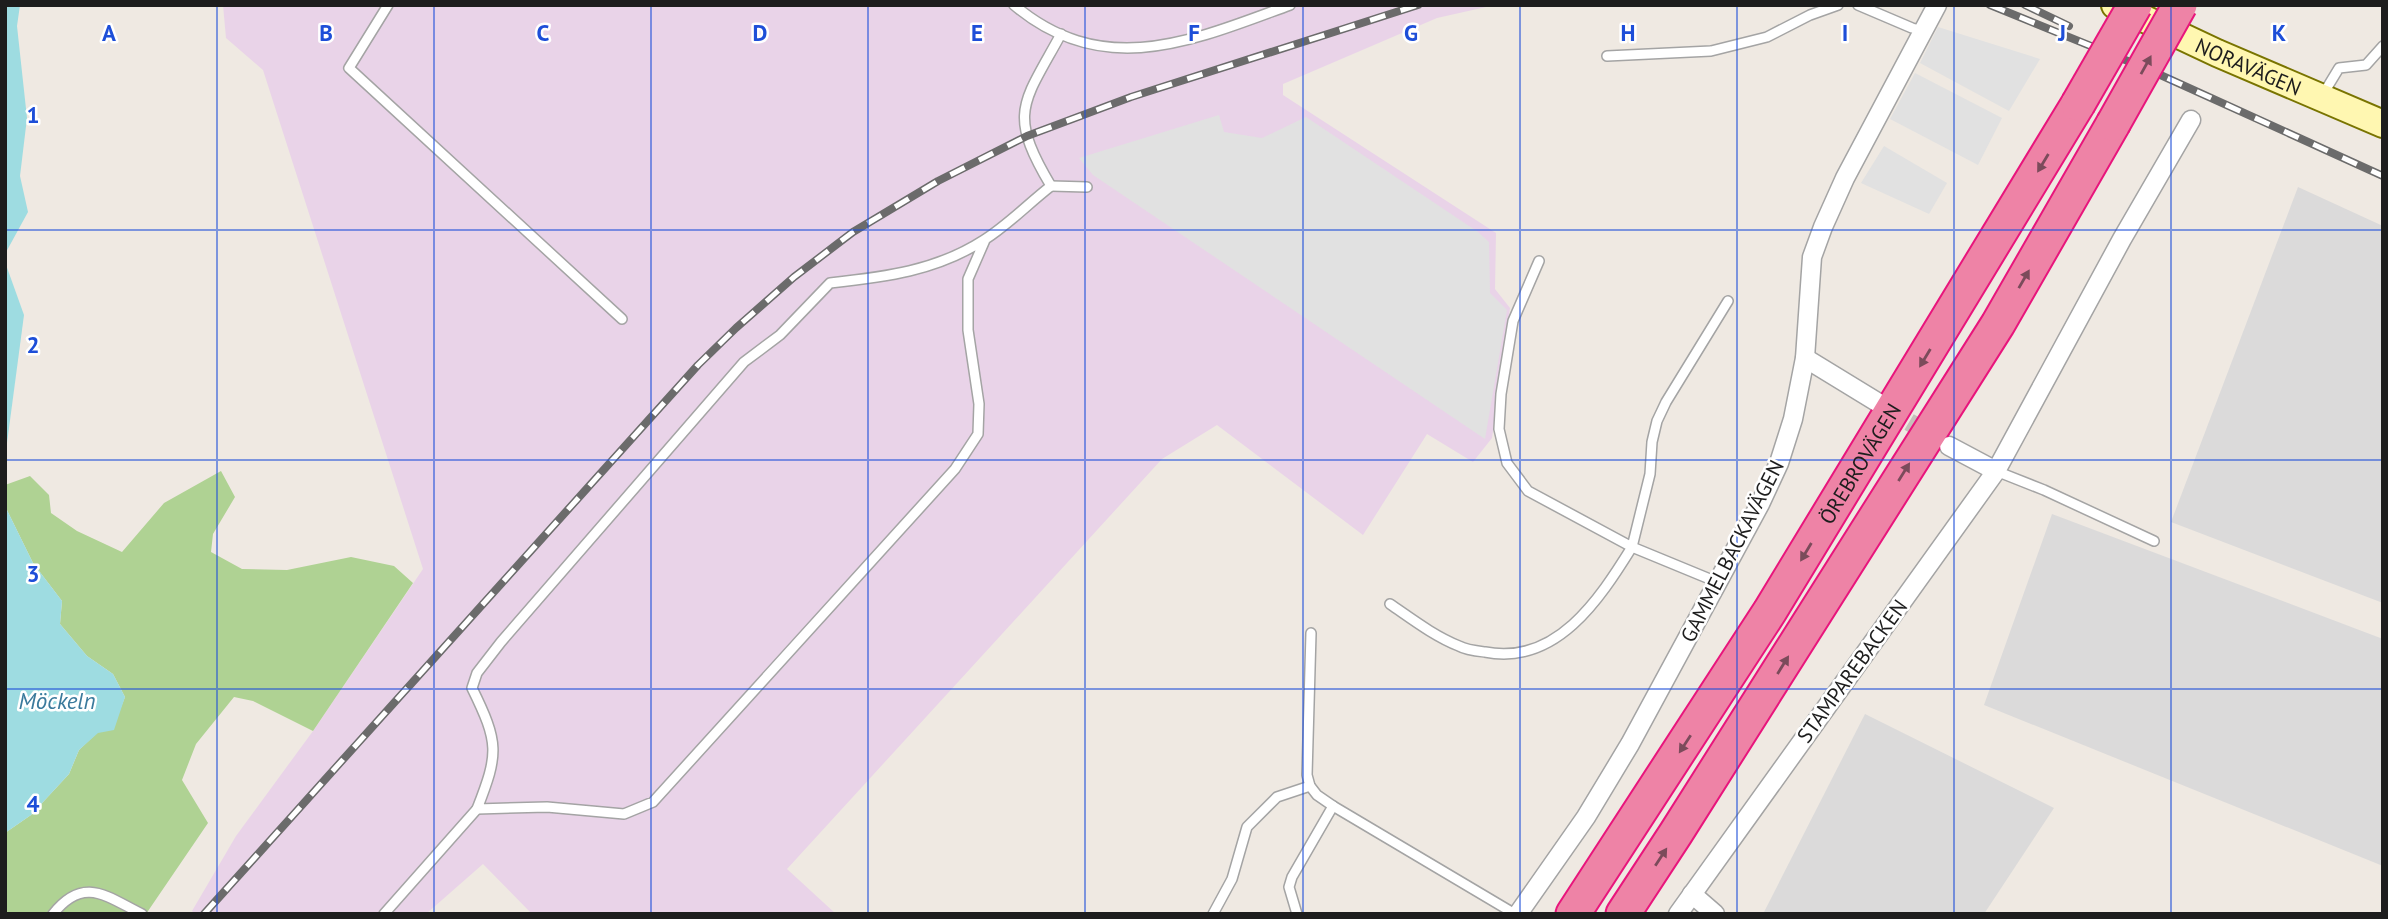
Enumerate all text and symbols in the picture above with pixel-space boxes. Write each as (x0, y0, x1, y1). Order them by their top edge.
text: A (102, 18, 116, 47)
text: B (319, 18, 333, 47)
text: C (537, 18, 550, 47)
text: D (753, 18, 767, 47)
text: E (971, 18, 983, 47)
text: F (1188, 18, 1200, 47)
text: G (1404, 18, 1418, 47)
text: H (1621, 18, 1635, 47)
text: I (1842, 18, 1848, 47)
text: J (2057, 18, 2066, 47)
text: K (2272, 18, 2286, 47)
street label: NORAVÄGEN (2191, 31, 2306, 101)
one-way arrow (2140, 55, 2152, 74)
text: 1 (26, 100, 40, 129)
one-way arrow (2037, 153, 2049, 173)
one-way arrow (2018, 270, 2030, 289)
text: 2 (26, 330, 40, 359)
one-way arrow (1919, 348, 1932, 367)
street label: ÖREBROVÄGEN (1813, 398, 1907, 529)
street label: GAMMELBACKAVÄGEN (1674, 455, 1790, 647)
one-way arrow (1897, 463, 1910, 482)
one-way arrow (1800, 542, 1813, 561)
text: 3 (26, 559, 40, 588)
street label: STAMPAREBACKEN (1791, 594, 1913, 748)
one-way arrow (1776, 655, 1789, 675)
water label: Möckeln (18, 686, 96, 715)
one-way arrow (1678, 734, 1691, 754)
text: 4 (26, 789, 40, 818)
one-way arrow (1654, 847, 1667, 867)

